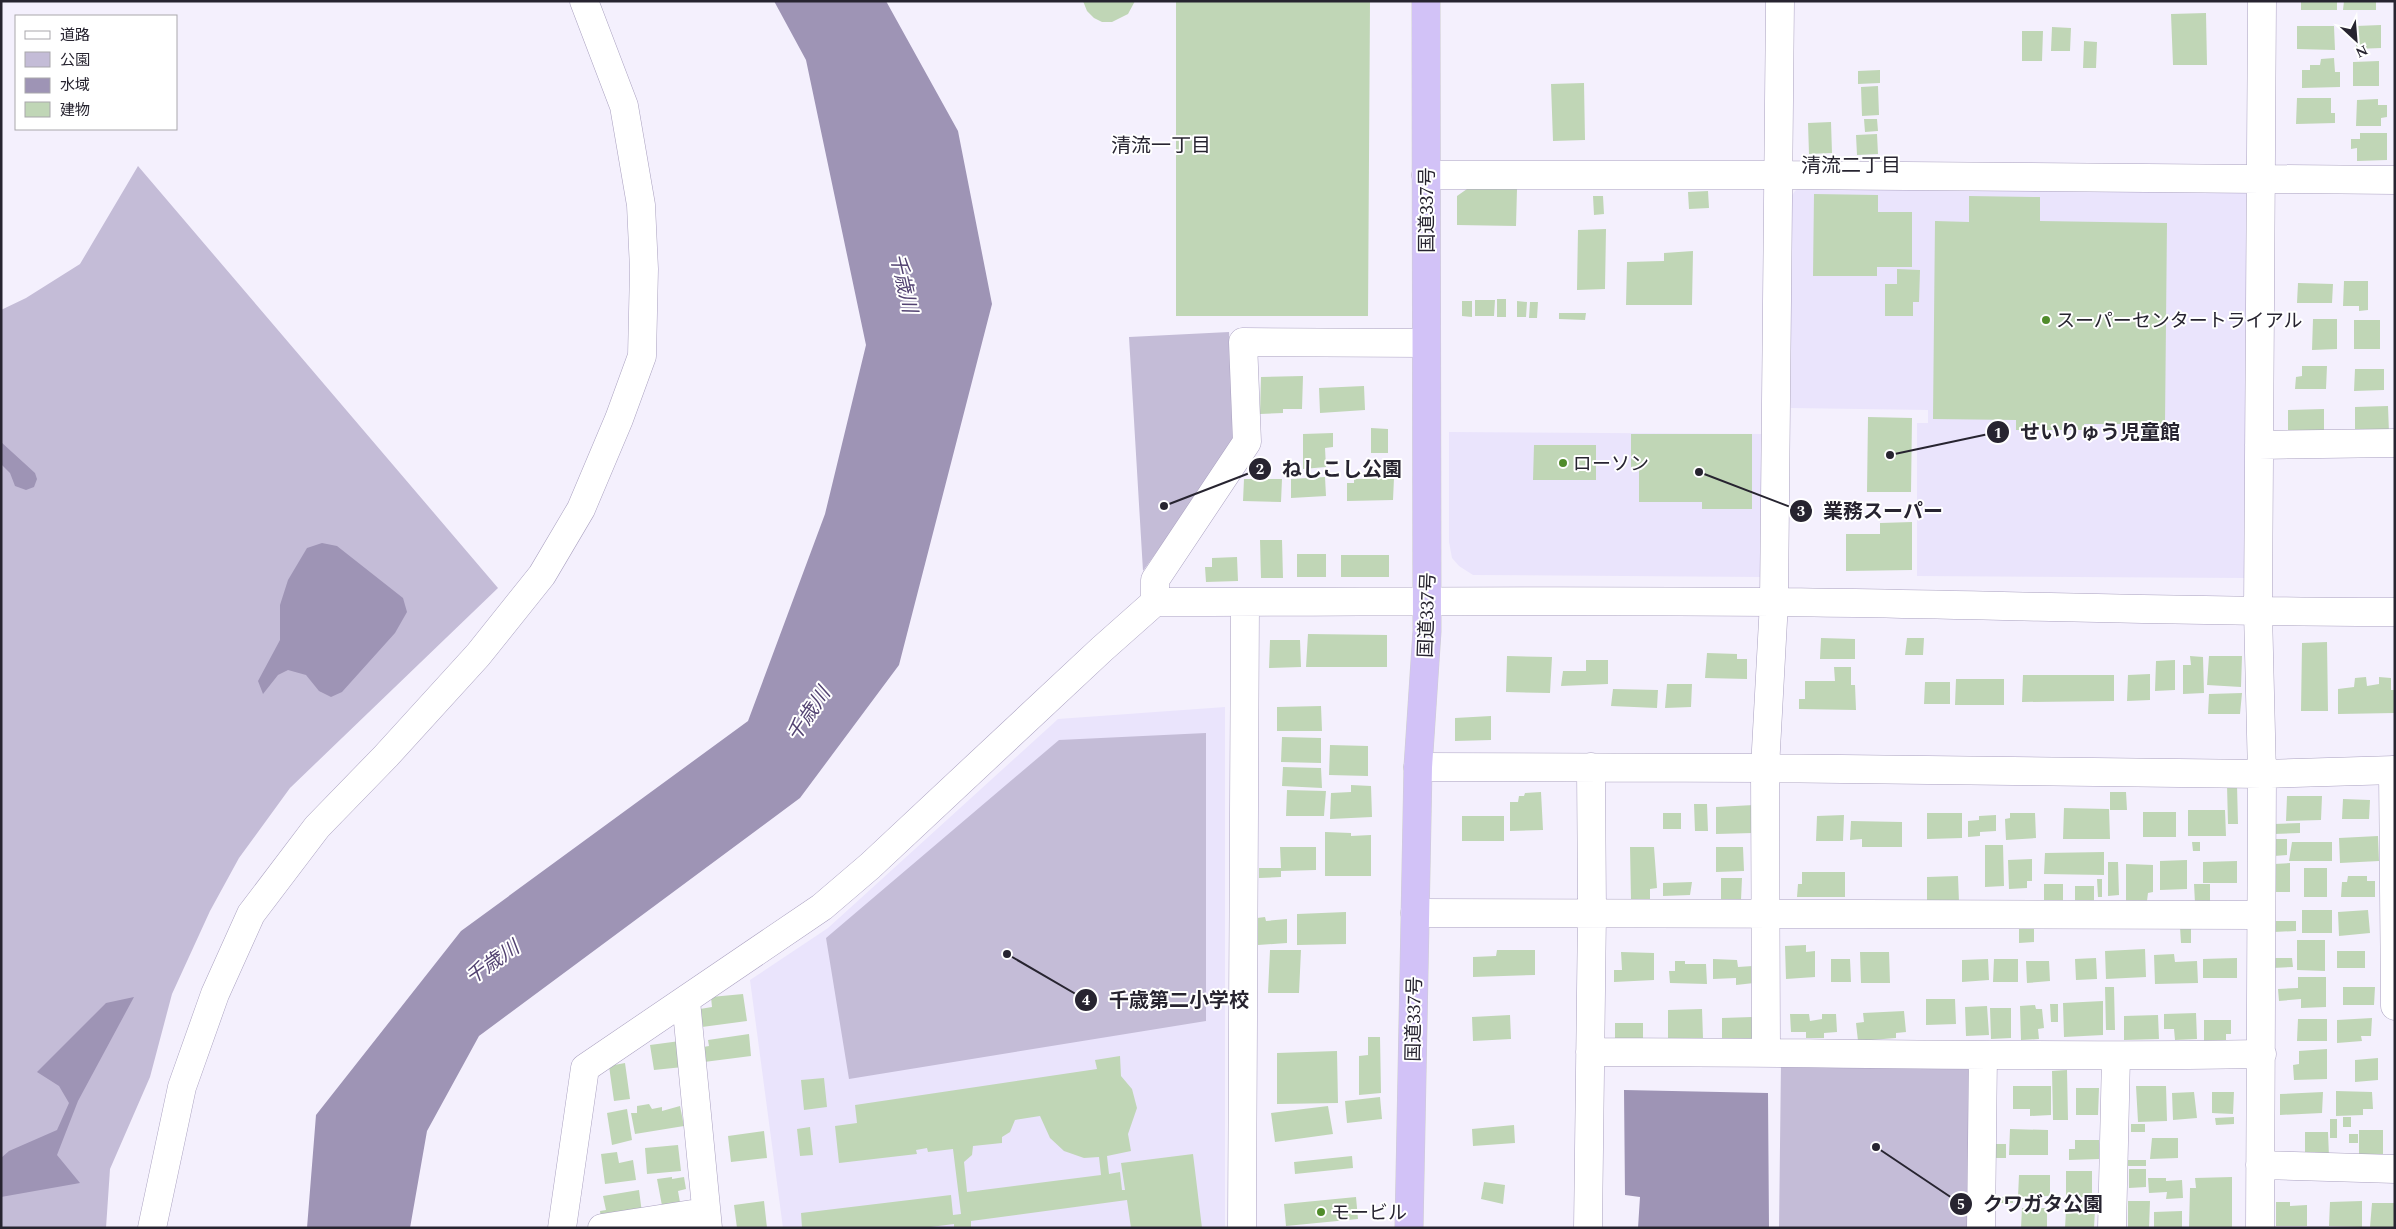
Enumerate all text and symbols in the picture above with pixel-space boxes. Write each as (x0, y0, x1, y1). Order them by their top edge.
legend (15, 15, 178, 130)
north arrow (2331, 15, 2381, 65)
text: 道路 (60, 24, 90, 47)
text: N (2352, 39, 2371, 63)
text: 公園 (60, 49, 90, 72)
text: 水域 (60, 74, 90, 97)
text: 建物 (60, 99, 90, 122)
district label: 清流一丁目 (1111, 131, 1211, 161)
district label: 清流二丁目 (1801, 151, 1901, 181)
street label: 国道337号 (1413, 167, 1442, 253)
water label: 千歳川 (882, 251, 925, 318)
place label: スーパーセンタートライアル (2056, 307, 2303, 336)
marker: スーパーセンタートライアル (2040, 314, 2052, 326)
callout: せいりゅう児童館 (1985, 415, 2190, 450)
text: せいりゅう児童館 (2020, 418, 2180, 448)
text: 1 (1994, 422, 2002, 445)
place label: ローソン (1573, 450, 1649, 479)
callout: ねしこし公園 (1247, 451, 1412, 486)
text: ねしこし公園 (1282, 455, 1402, 485)
marker: ローソン (1557, 457, 1569, 469)
text: 2 (1256, 458, 1264, 481)
callout: 業務スーパー (1788, 494, 1953, 529)
text: 業務スーパー (1823, 497, 1943, 527)
text: 3 (1797, 500, 1805, 523)
street label: 国道337号 (1412, 572, 1443, 658)
water label: 千歳川 (780, 680, 839, 748)
water label: 千歳川 (459, 932, 527, 992)
street label: 国道337号 (1399, 976, 1430, 1062)
callout: 千歳第二小学校 (1074, 983, 1259, 1018)
text: 千歳第二小学校 (1109, 986, 1249, 1016)
text: 4 (1082, 989, 1091, 1012)
callout: クワガタ公園 (1948, 1186, 2113, 1221)
text: クワガタ公園 (1983, 1190, 2103, 1220)
text: 5 (1957, 1193, 1965, 1216)
place label: モービル (1331, 1199, 1407, 1228)
marker: モービル (1315, 1206, 1327, 1218)

